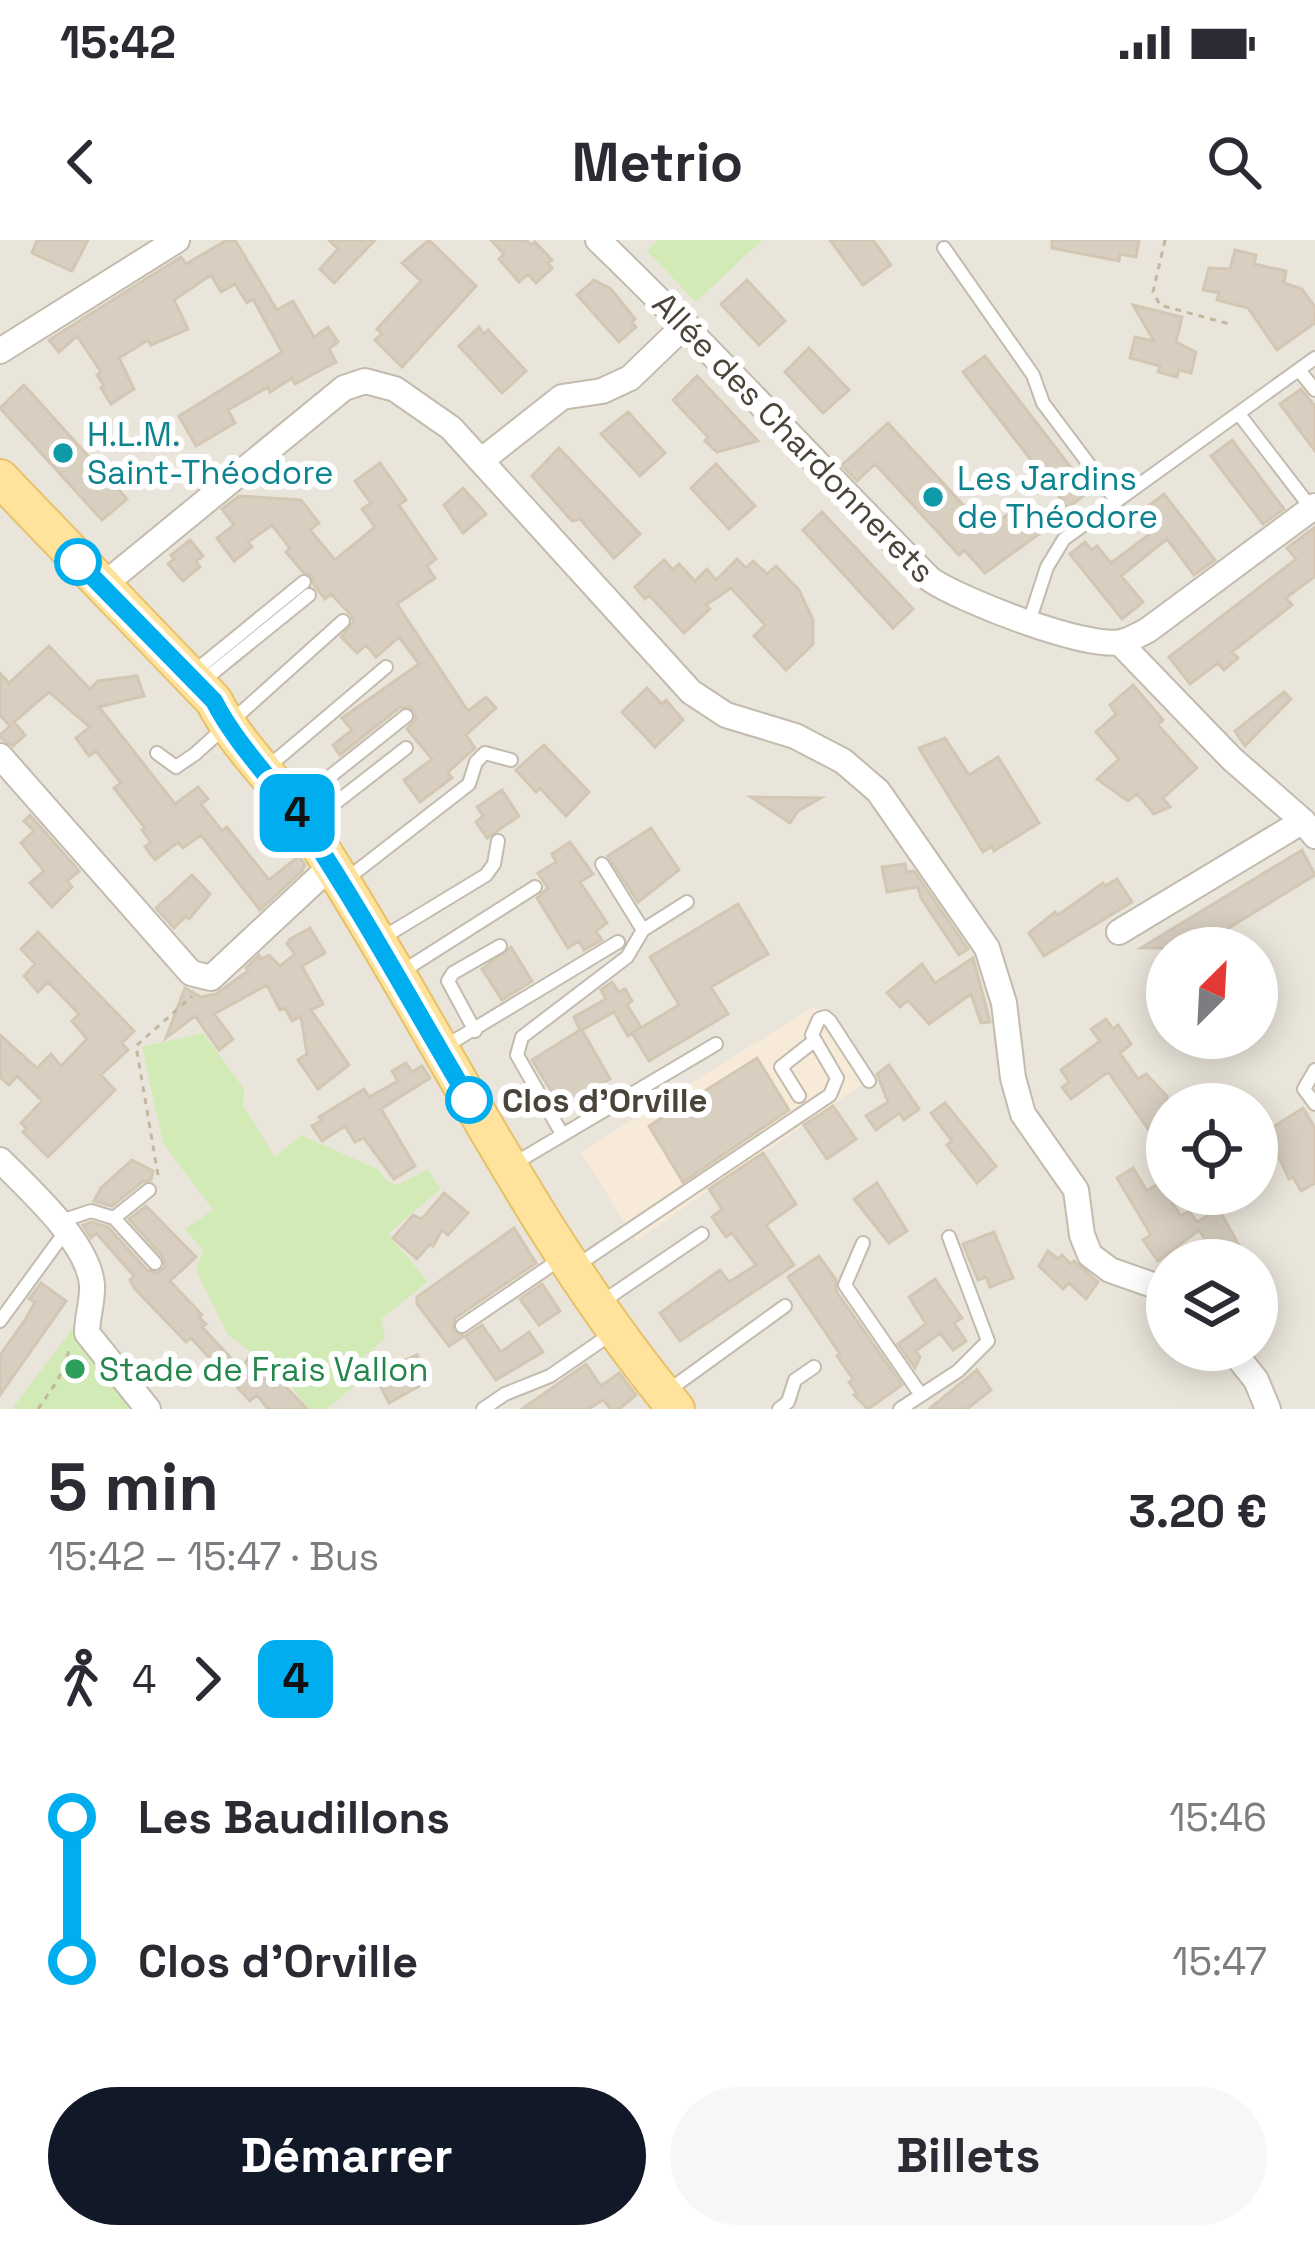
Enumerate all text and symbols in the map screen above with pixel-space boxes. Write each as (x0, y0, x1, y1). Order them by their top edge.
text: 15:42 (60, 14, 176, 71)
text: Metrio (572, 128, 743, 197)
icon: back (48, 129, 114, 195)
icon: search (1201, 129, 1267, 195)
street label: Allée des Chardonnerets (643, 283, 943, 592)
place label: H.L.M. Saint-Théodore (87, 414, 334, 494)
marker: H.L.M. Saint-Théodore (50, 440, 76, 466)
place label: Les Jardins de Théodore (957, 458, 1158, 538)
marker: Les Jardins de Théodore (920, 484, 946, 510)
unlabelled marker (56, 540, 100, 584)
line badge: 4 (258, 774, 336, 852)
text: 4 (284, 786, 310, 839)
north arrow (1146, 927, 1278, 1059)
map controls (1146, 927, 1278, 1371)
marker: Clos d'Orville (447, 1078, 491, 1122)
place label: Clos d'Orville (502, 1080, 708, 1122)
button: locate (1146, 1083, 1278, 1215)
button: layers (1146, 1239, 1278, 1371)
place label: Stade de Frais Vallon (99, 1349, 429, 1391)
marker: Stade de Frais Vallon (62, 1356, 88, 1382)
text: 5 min (48, 1445, 219, 1529)
text: 3.20 € (1128, 1483, 1267, 1540)
text: 15:42 – 15:47 · Bus (48, 1532, 379, 1581)
icon: walk (48, 1646, 114, 1712)
icon: forward (174, 1646, 240, 1712)
text: 4 (282, 1652, 309, 1705)
text: 4 (132, 1655, 156, 1704)
text: Les Baudillons (138, 1789, 450, 1846)
text: 15:46 (1169, 1793, 1267, 1842)
text: Clos d'Orville (138, 1933, 418, 1990)
text: 15:47 (1172, 1937, 1267, 1986)
button: Démarrer (48, 2087, 646, 2225)
button: Billets (670, 2087, 1267, 2225)

